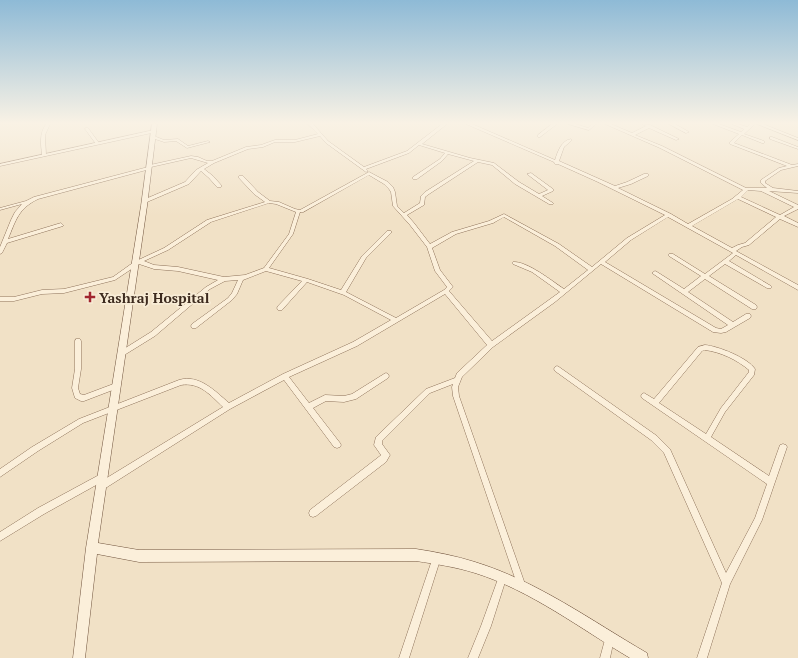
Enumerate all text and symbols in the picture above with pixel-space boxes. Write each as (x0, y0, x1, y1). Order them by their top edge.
place label: Yashraj Hospital (99, 288, 210, 307)
marker: Yashraj Hospital (84, 291, 96, 303)

